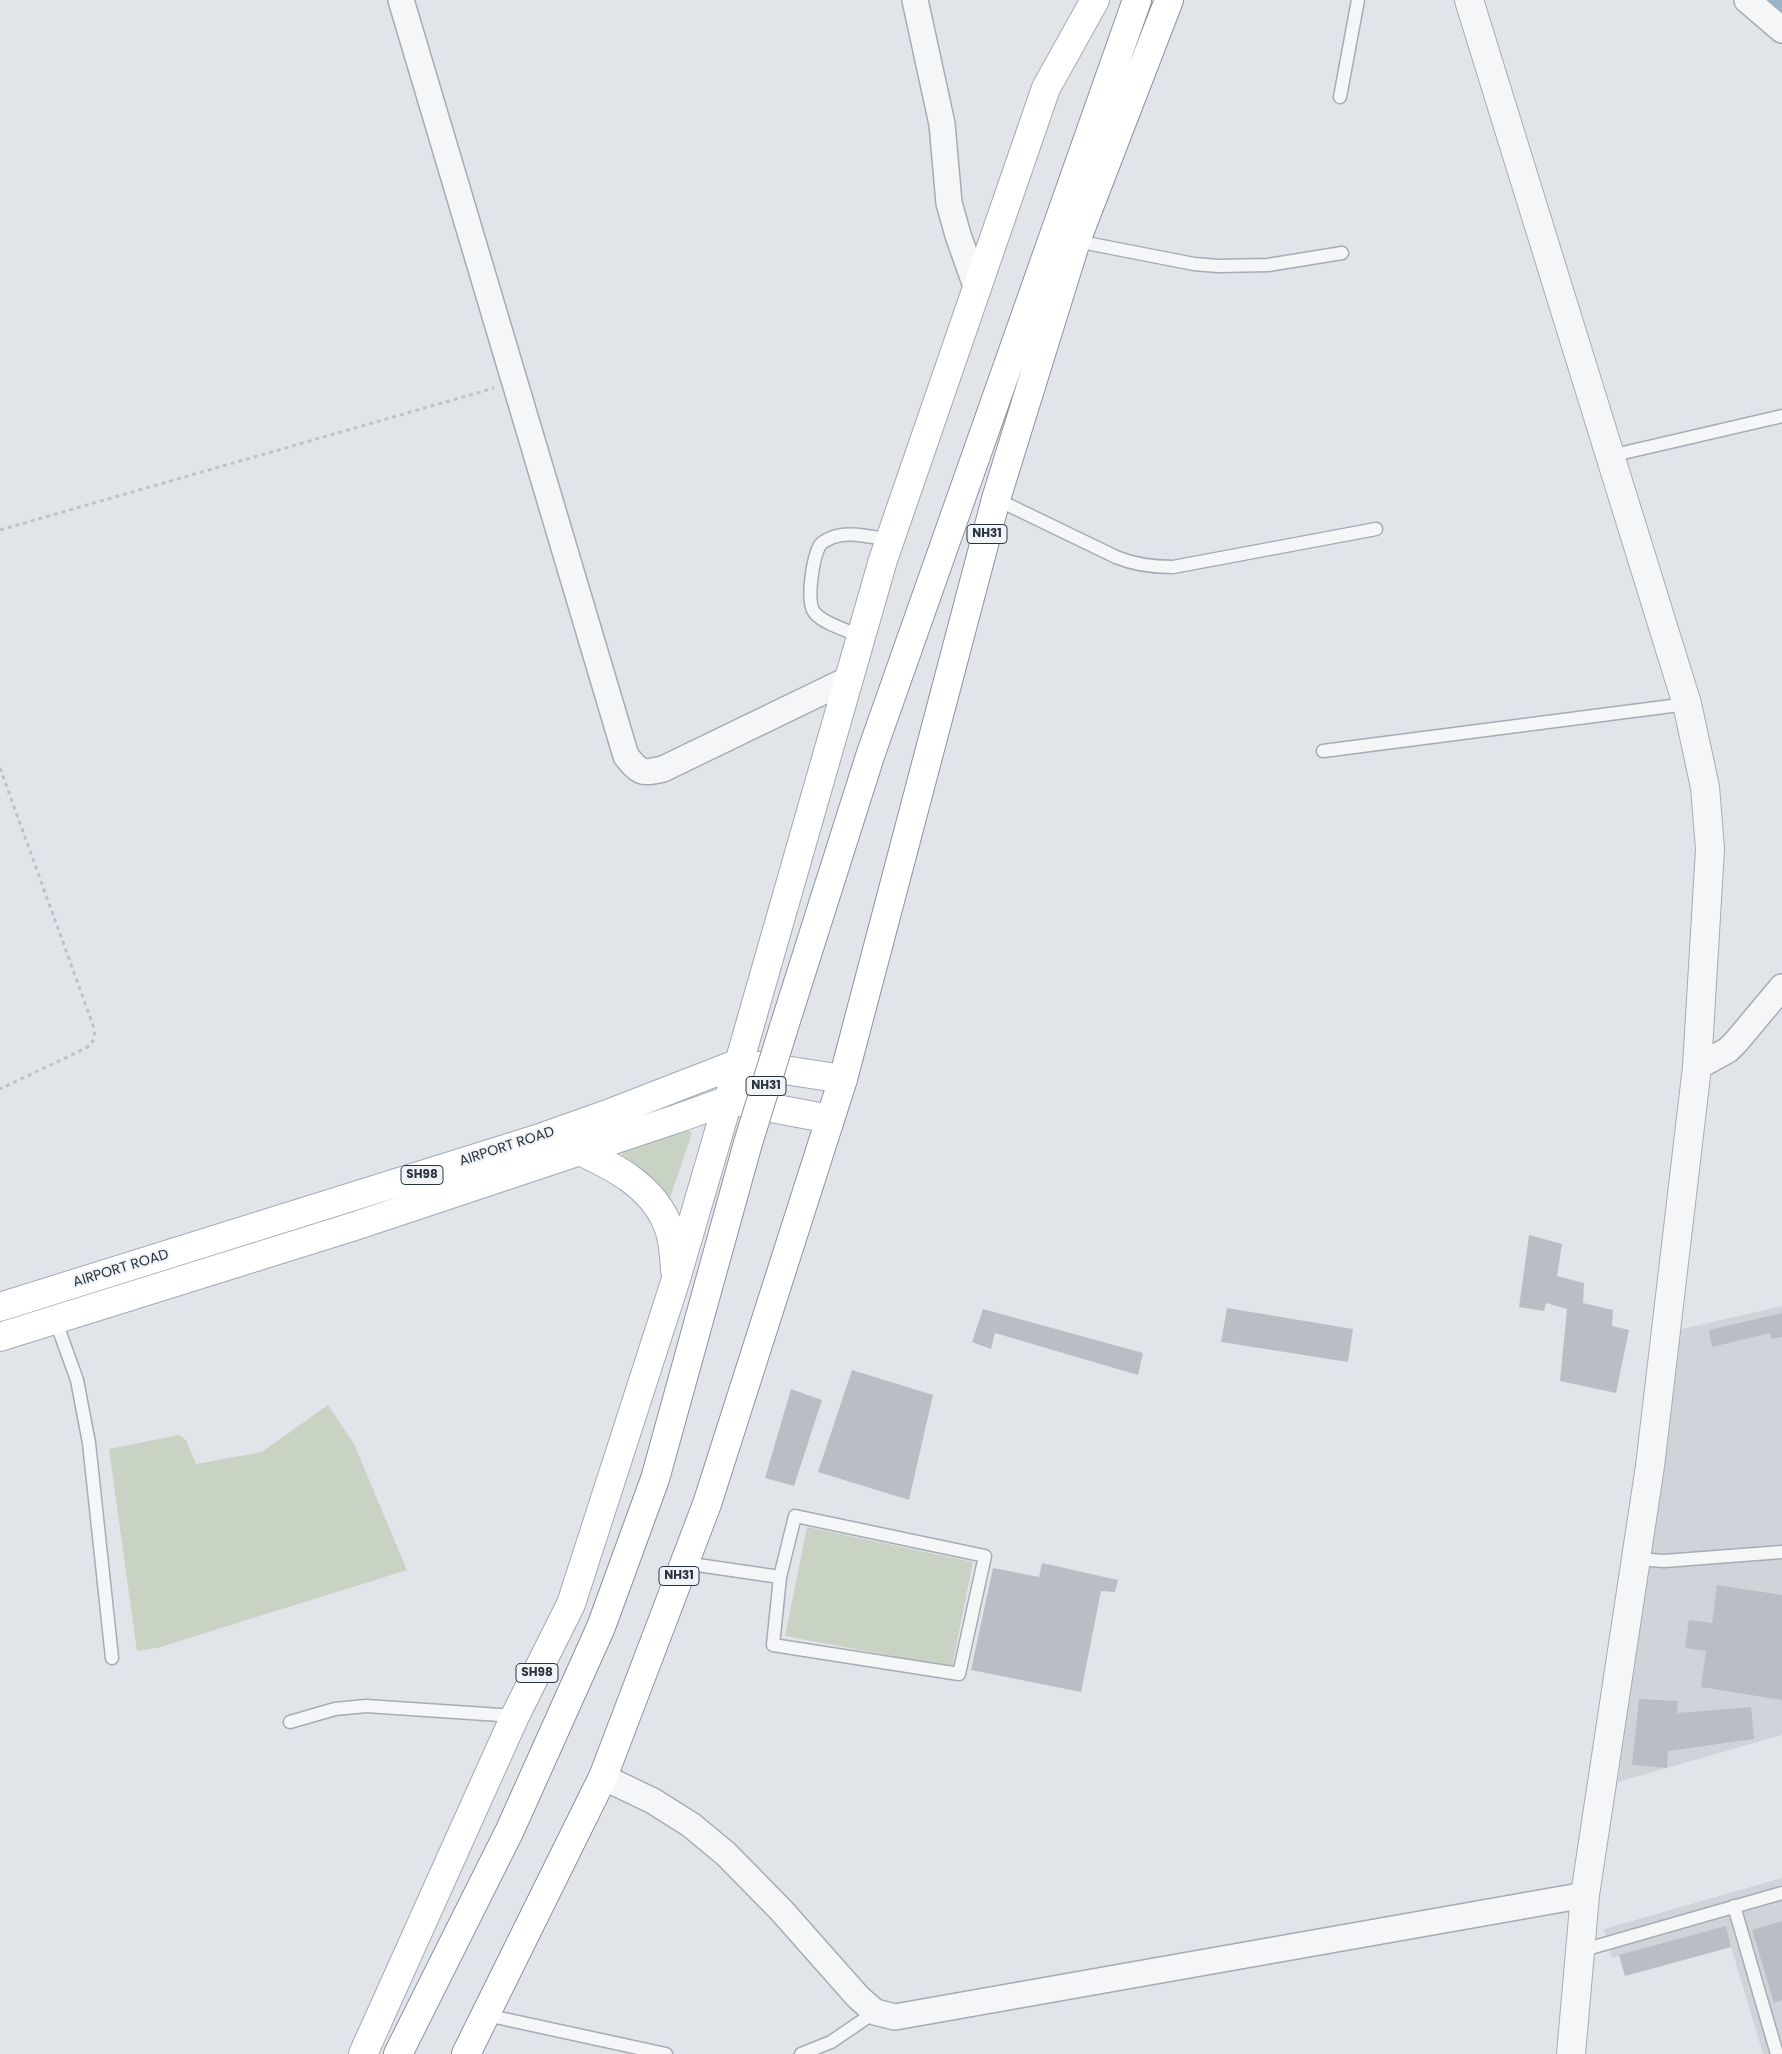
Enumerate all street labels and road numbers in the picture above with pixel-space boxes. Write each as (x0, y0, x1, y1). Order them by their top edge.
road number: NH31 (967, 524, 1007, 544)
road number: NH31 (746, 1076, 786, 1096)
street label: AIRPORT ROAD (457, 1124, 557, 1170)
road number: SH98 (401, 1166, 443, 1184)
street label: AIRPORT ROAD (71, 1246, 171, 1292)
road number: NH31 (659, 1566, 699, 1585)
road number: SH98 (516, 1664, 558, 1682)

